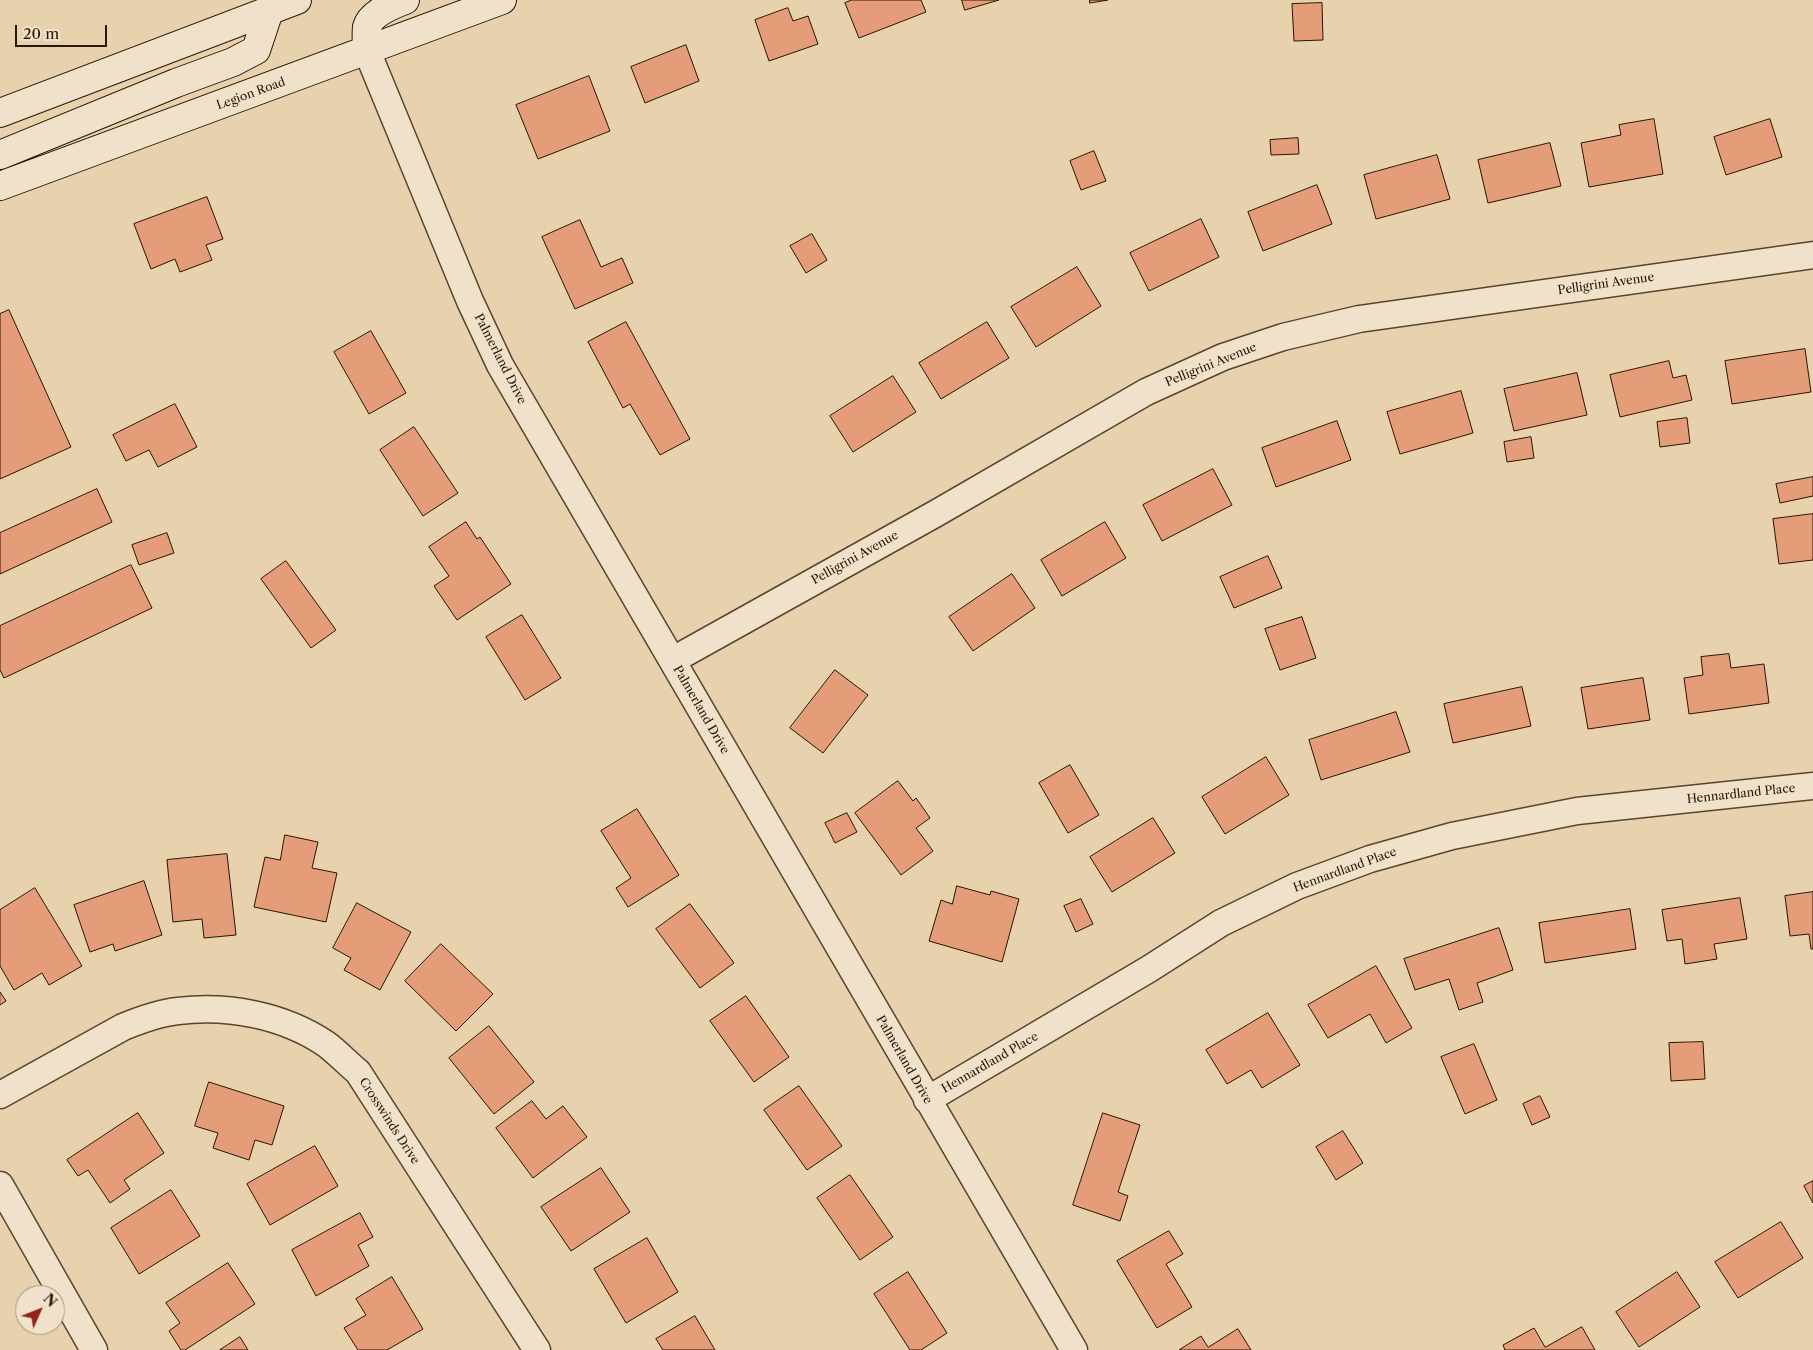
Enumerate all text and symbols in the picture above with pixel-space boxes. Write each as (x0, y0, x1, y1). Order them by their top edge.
scale bar (18, 15, 110, 47)
text: 20 m (23, 24, 59, 43)
street label: Legion Road (215, 75, 287, 113)
street label: Pelligrini Avenue (1557, 270, 1655, 298)
street label: Palmerland Drive (471, 311, 529, 407)
street label: Pelligrini Avenue (1163, 340, 1259, 390)
street label: Pelligrini Avenue (809, 528, 901, 588)
street label: Palmerland Drive (670, 663, 732, 757)
street label: Hennardland Place (1686, 781, 1796, 807)
street label: Hennardland Place (1291, 845, 1399, 895)
street label: Palmerland Drive (873, 1013, 935, 1107)
street label: Hennardland Place (939, 1030, 1041, 1096)
street label: Crosswinds Drive (356, 1075, 422, 1167)
north arrow (15, 1285, 65, 1335)
text: N (39, 1290, 61, 1311)

